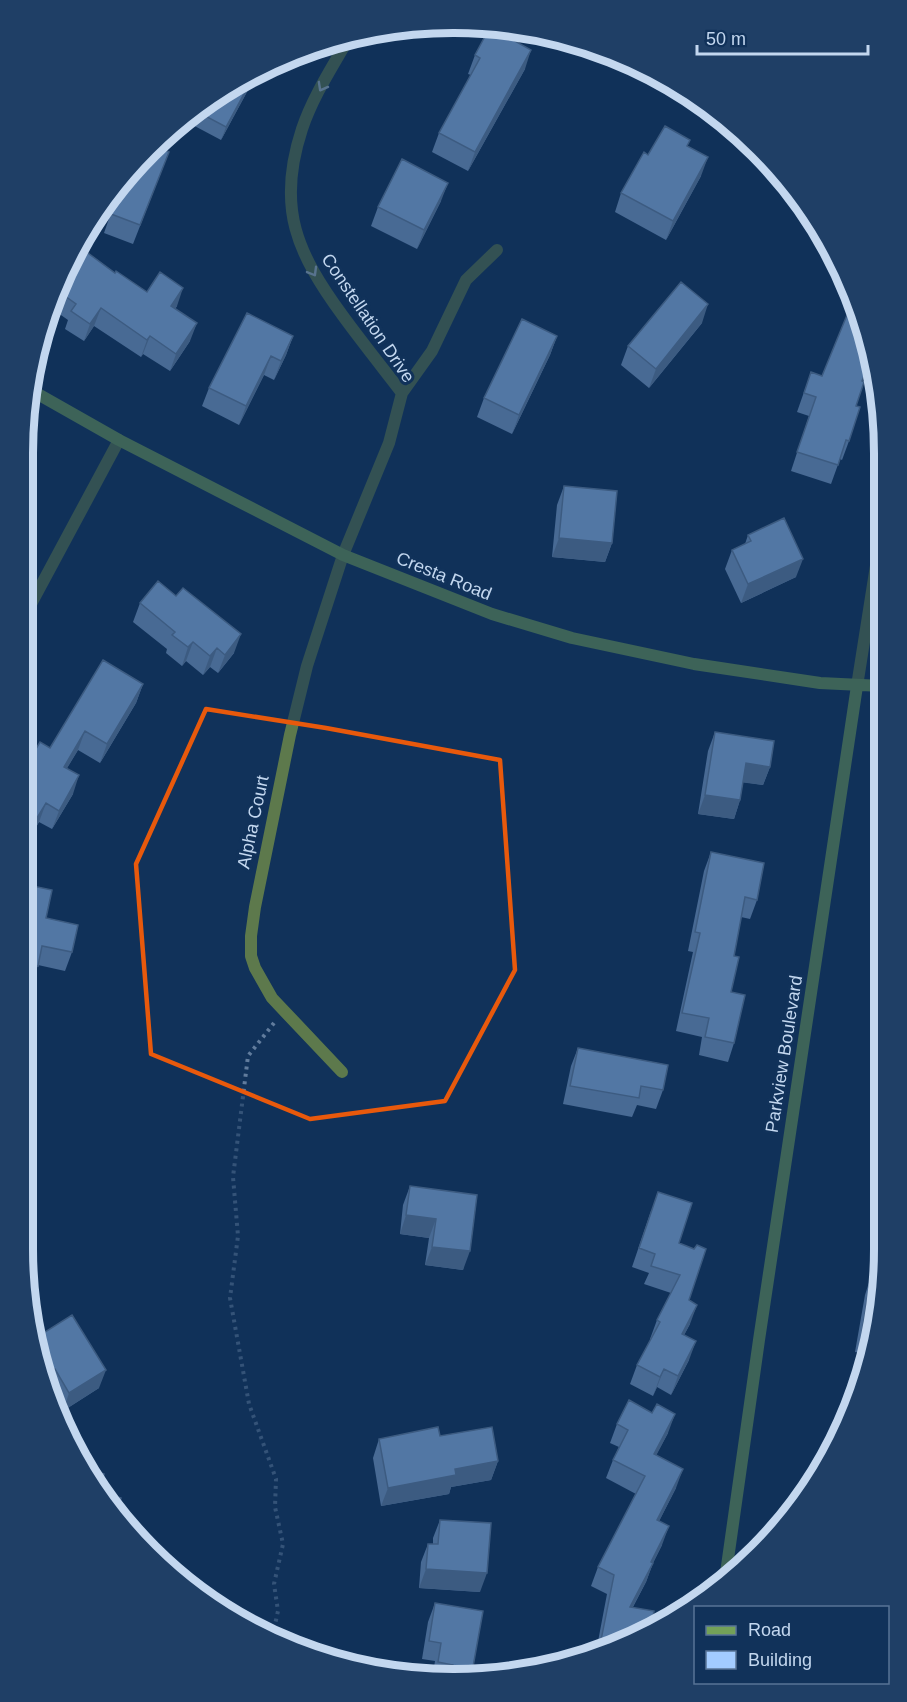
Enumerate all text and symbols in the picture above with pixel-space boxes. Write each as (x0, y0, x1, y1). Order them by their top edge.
scale bar (697, 18, 868, 56)
text: 50 m (706, 29, 746, 49)
one-way arrow (318, 81, 329, 91)
street label: Constellation Drive (317, 250, 419, 386)
one-way arrow (305, 266, 317, 276)
street label: Cresta Road (393, 548, 495, 604)
street label: Alpha Court (233, 773, 273, 871)
street label: Parkview Boulevard (762, 974, 806, 1134)
legend (694, 1606, 889, 1684)
text: Road (748, 1620, 791, 1640)
text: Building (748, 1650, 812, 1670)

